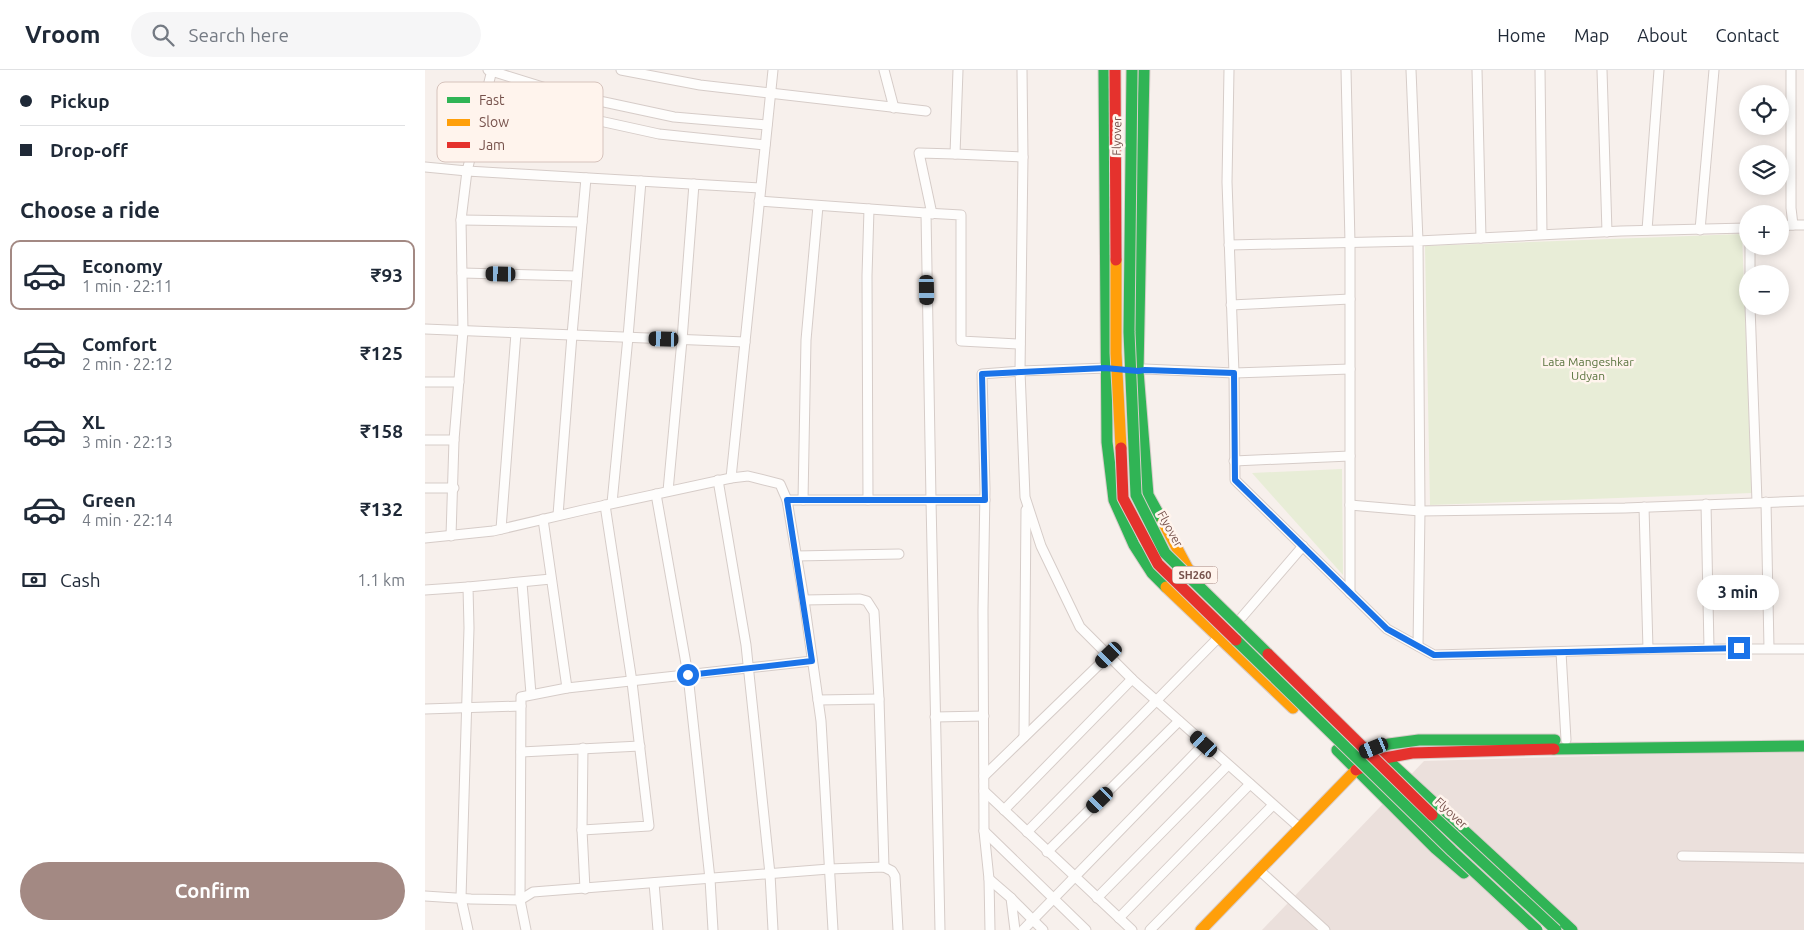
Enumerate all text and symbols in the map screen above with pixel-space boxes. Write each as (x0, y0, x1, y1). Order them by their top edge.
search box (131, 12, 481, 57)
text: Vroom (25, 21, 101, 48)
icon: search (149, 21, 177, 49)
text: Search here (189, 24, 289, 46)
text: Home (1497, 25, 1546, 45)
text: Map (1574, 25, 1609, 45)
text: About (1637, 25, 1687, 45)
text: Contact (1715, 25, 1779, 45)
legend (437, 82, 603, 162)
map controls (1739, 85, 1789, 315)
button: locate (1739, 85, 1789, 135)
text: Pickup (50, 90, 110, 112)
text: Fast (479, 92, 505, 108)
text: Slow (479, 114, 509, 130)
street label: Flyover (1110, 116, 1123, 156)
text: Jam (479, 137, 505, 153)
text: Drop-off (50, 139, 128, 161)
button: layers (1739, 145, 1789, 195)
text: Choose a ride (20, 197, 160, 222)
button: + (1739, 205, 1789, 255)
icon: car (22, 253, 67, 298)
text: Economy (82, 255, 163, 277)
text: ₹93 (371, 264, 403, 286)
button: − (1739, 265, 1789, 315)
car (485, 266, 516, 282)
car (919, 275, 934, 305)
text: 1 min · 22:11 (82, 277, 173, 295)
icon: car (22, 331, 67, 376)
car (648, 331, 679, 347)
text: Comfort (82, 333, 157, 355)
text: ₹125 (360, 342, 403, 364)
text: 2 min · 22:12 (82, 355, 173, 373)
park label: Lata Mangeshkar Udyan (1542, 355, 1634, 382)
icon: car (22, 409, 67, 454)
text: XL (82, 411, 105, 433)
text: ₹158 (360, 420, 403, 442)
text: 3 min · 22:13 (82, 433, 173, 451)
icon: car (22, 487, 67, 532)
text: Green (82, 489, 136, 511)
text: ₹132 (360, 498, 403, 520)
street label: Flyover (1155, 508, 1186, 549)
text: 4 min · 22:14 (82, 511, 173, 529)
icon: cash (20, 566, 48, 594)
road number: SH260 (1173, 566, 1217, 584)
text: Cash (60, 569, 101, 591)
text: 1.1 km (357, 571, 405, 589)
callout: 3 min (1698, 576, 1780, 610)
text: 3 min (1718, 583, 1758, 601)
route end (1728, 637, 1750, 659)
car (1093, 639, 1125, 671)
route start (677, 664, 699, 686)
car (1187, 728, 1220, 760)
car (1357, 735, 1390, 761)
car (1084, 784, 1116, 816)
street label: Flyover (1433, 795, 1470, 831)
button: Confirm (20, 862, 405, 920)

